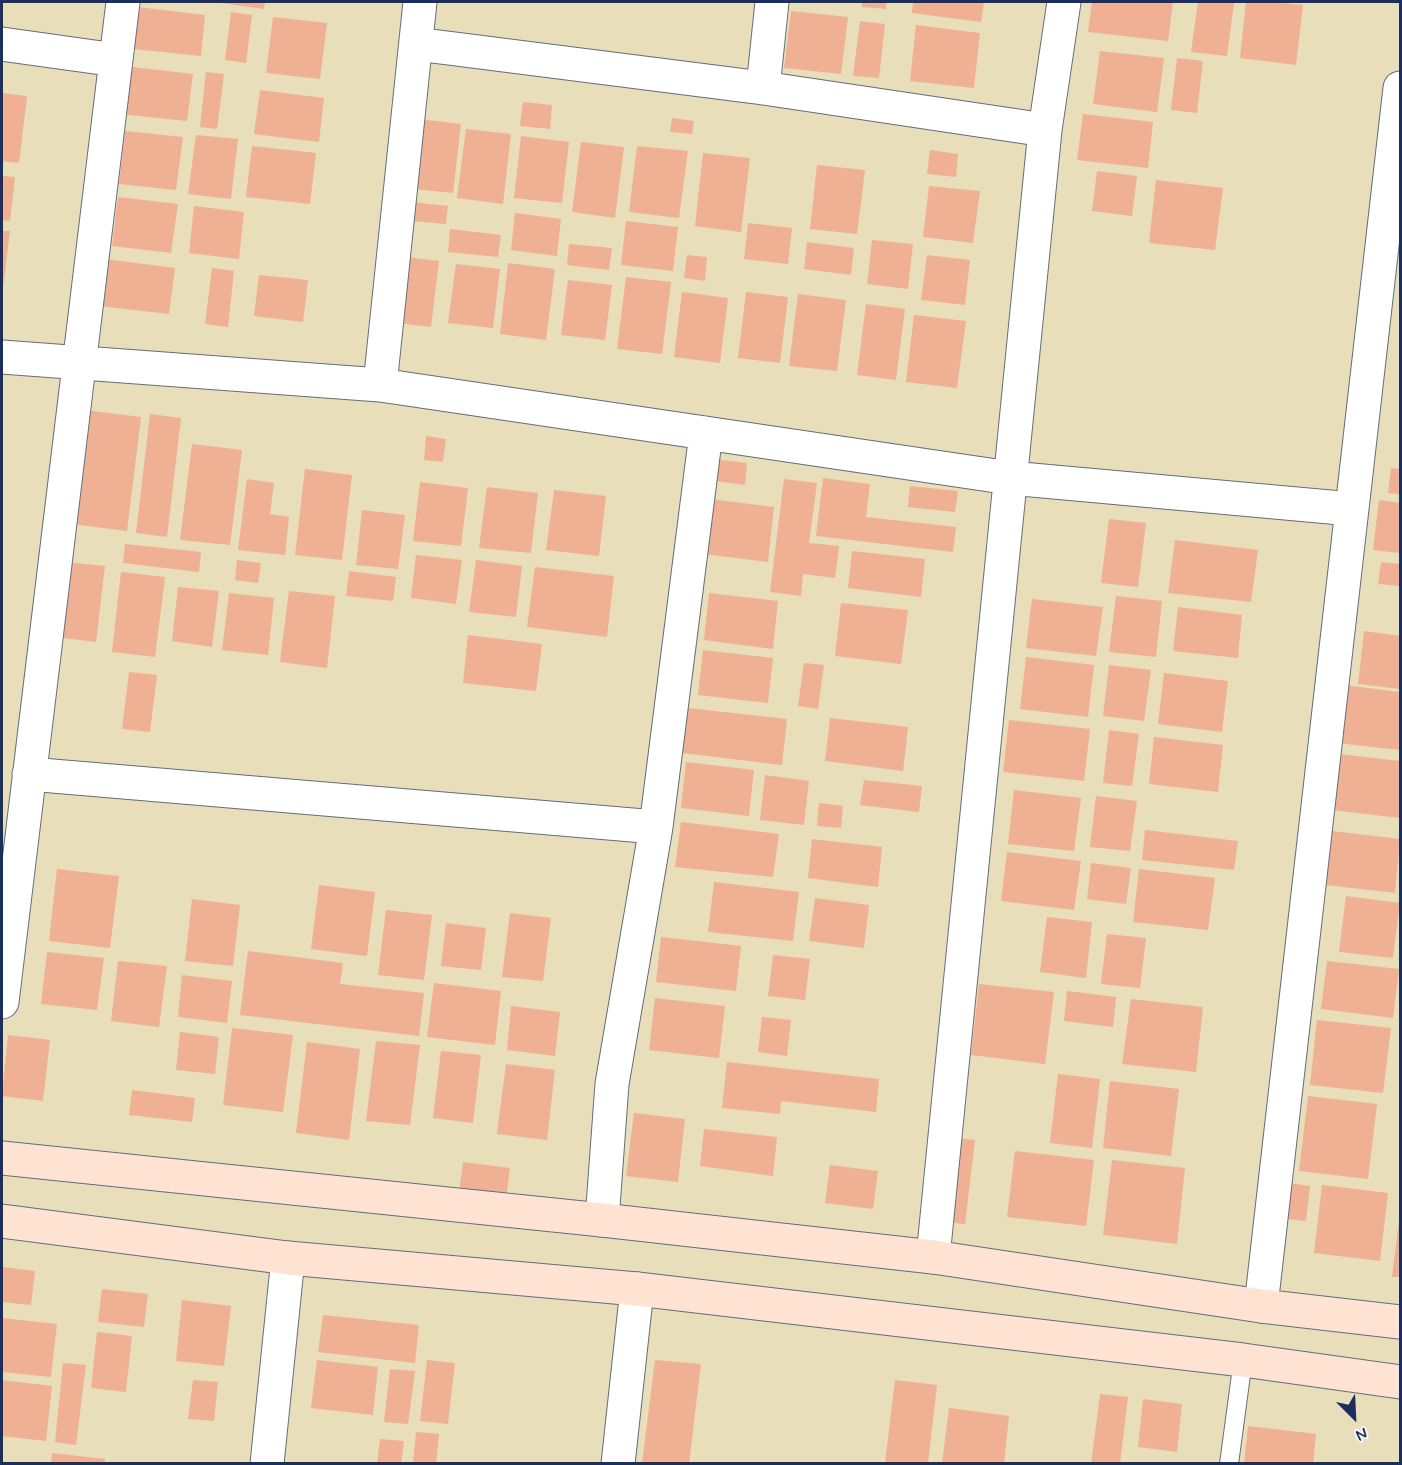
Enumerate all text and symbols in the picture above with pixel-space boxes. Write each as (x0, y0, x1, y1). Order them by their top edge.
north arrow (1324, 1387, 1384, 1447)
text: N (1352, 1422, 1371, 1446)

